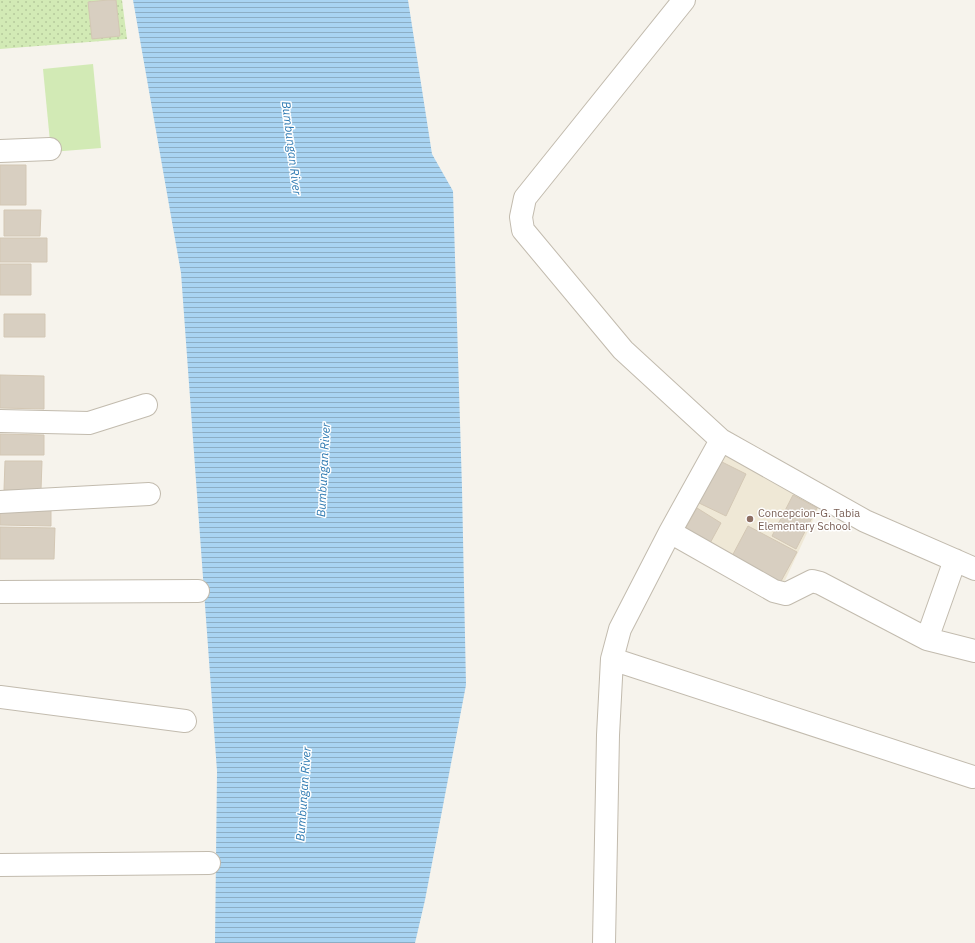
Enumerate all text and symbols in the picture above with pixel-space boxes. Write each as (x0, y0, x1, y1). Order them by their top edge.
water label: Bumbungan River (279, 100, 305, 196)
water label: Bumbungan River (313, 422, 333, 518)
place label: Concepcion-G. Tabia Elementary School (758, 506, 860, 533)
marker: Concepcion-G. Tabia Elementary School (745, 514, 755, 524)
water label: Bumbungan River (292, 746, 314, 842)

